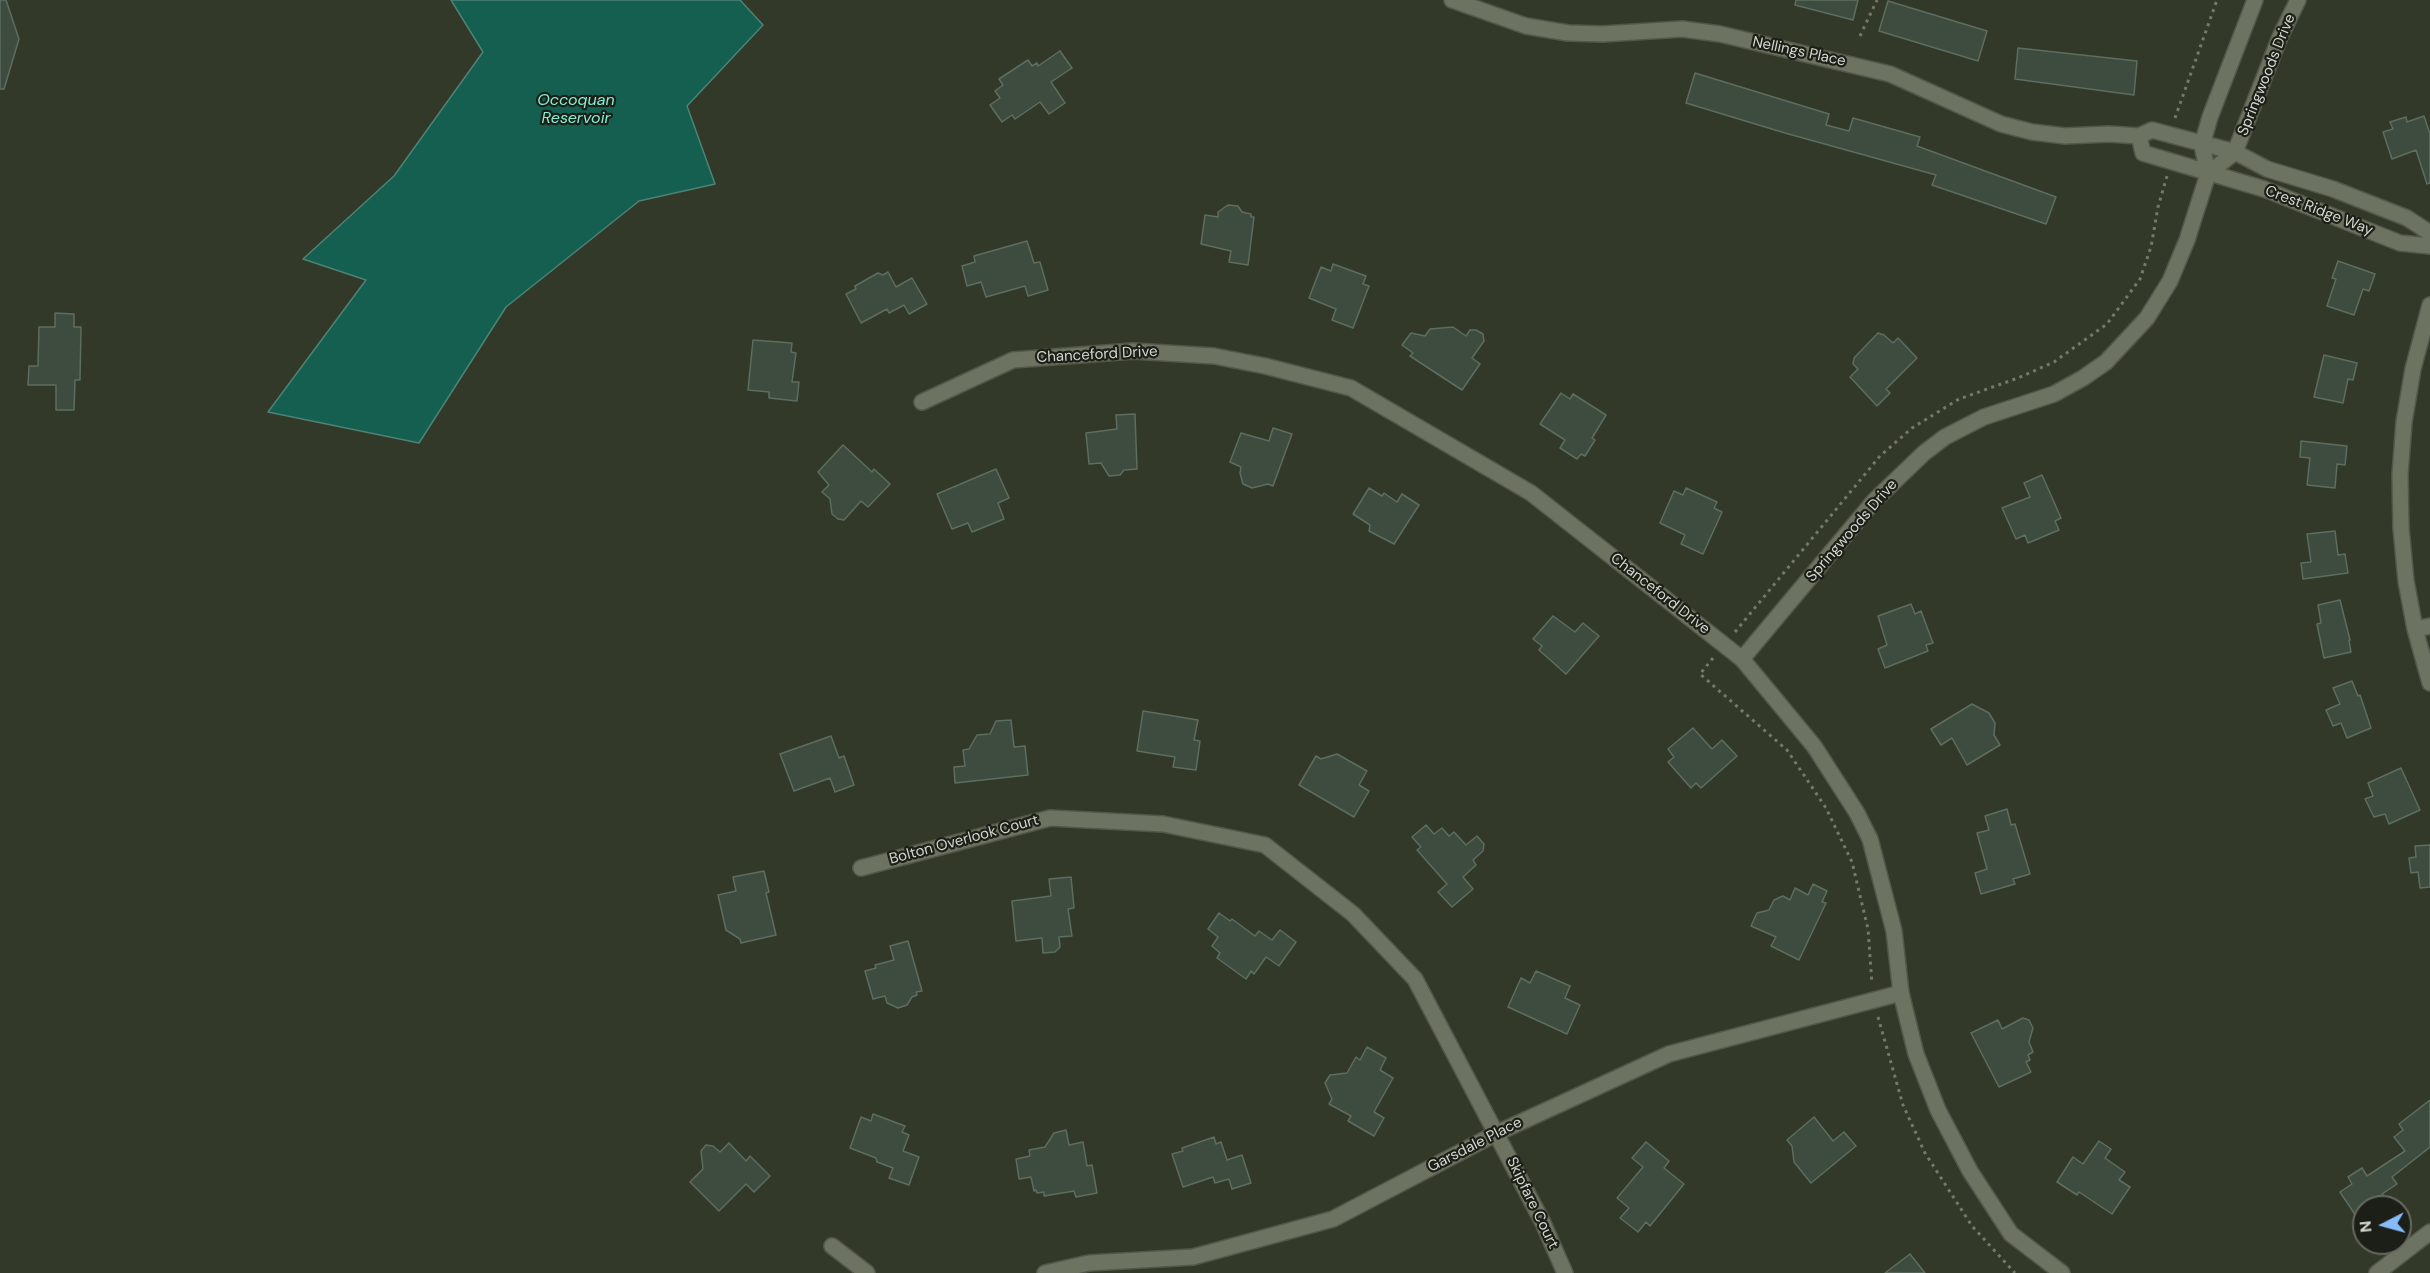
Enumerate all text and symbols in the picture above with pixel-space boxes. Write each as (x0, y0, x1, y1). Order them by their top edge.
street label: Springwoods Drive (2234, 12, 2300, 138)
street label: Nellings Place (1751, 33, 1847, 71)
water label: Occoquan Reservoir (537, 91, 615, 129)
street label: Crest Ridge Way (2262, 182, 2376, 240)
street label: Chanceford Drive (1036, 343, 1158, 367)
street label: Springwoods Drive (1803, 476, 1901, 586)
street label: Chanceford Drive (1607, 550, 1713, 638)
street label: Bolton Overlook Court (887, 811, 1041, 869)
street label: Garsdale Place (1425, 1114, 1525, 1176)
street label: Skipfare Court (1502, 1154, 1562, 1252)
north arrow (2352, 1195, 2412, 1255)
text: N (2355, 1220, 2377, 1234)

